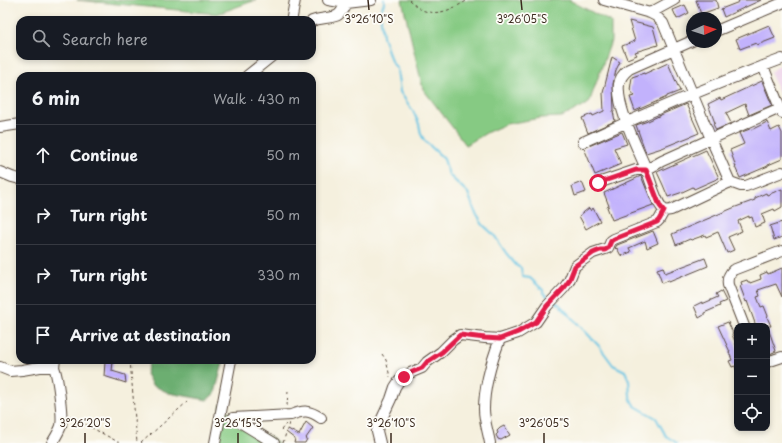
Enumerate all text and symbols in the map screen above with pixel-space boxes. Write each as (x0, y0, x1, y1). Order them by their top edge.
text: 3°26'10"S (345, 11, 393, 26)
text: 3°26'05"S (497, 11, 547, 26)
north arrow (686, 12, 722, 48)
search box (16, 16, 316, 60)
icon: search (30, 27, 52, 49)
text: Search here (62, 27, 148, 50)
text: 6 min (32, 85, 80, 111)
text: Walk · 430 m (213, 89, 300, 108)
text: Continue (70, 143, 138, 166)
icon: ahead (32, 144, 54, 166)
text: 50 m (266, 145, 300, 164)
route start (589, 174, 607, 192)
text: Turn right (70, 203, 147, 226)
icon: right (32, 204, 54, 226)
text: 50 m (266, 205, 300, 224)
text: Turn right (70, 263, 147, 286)
icon: right (32, 264, 54, 286)
text: 330 m (257, 265, 300, 284)
text: Arrive at destination (70, 323, 231, 346)
map controls (734, 323, 770, 431)
button: + (734, 323, 770, 359)
icon: arrive (32, 324, 54, 346)
button: − (734, 359, 770, 395)
route end (395, 368, 413, 386)
button: locate (734, 395, 770, 431)
text: 3°26'20"S (59, 415, 111, 430)
text: 3°26'15"S (214, 415, 262, 430)
text: 3°26'10"S (367, 415, 415, 430)
text: 3°26'05"S (519, 415, 569, 430)

